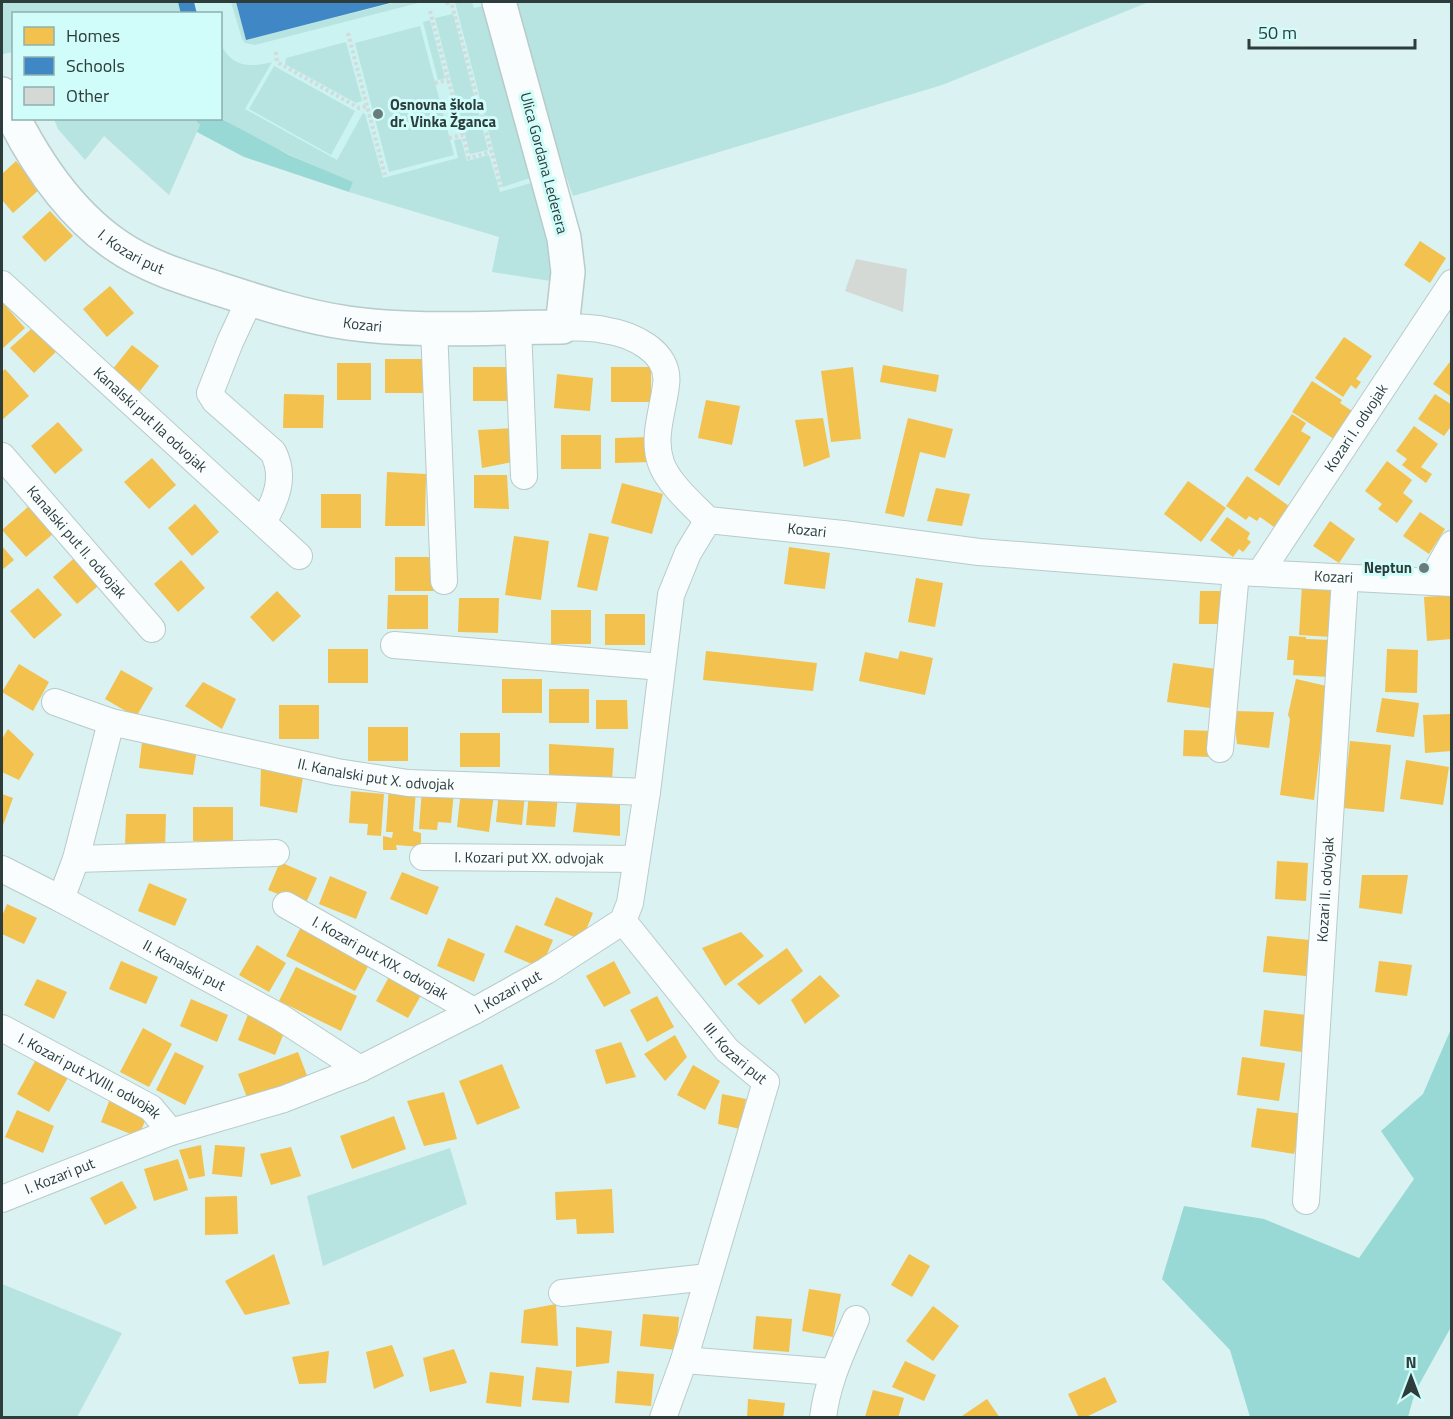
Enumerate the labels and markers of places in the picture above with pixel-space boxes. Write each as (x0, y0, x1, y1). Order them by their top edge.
place label: Osnovna škola dr. Vinka Žganca (390, 93, 497, 133)
marker: Osnovna škola dr. Vinka Žganca (371, 107, 385, 121)
place label: Neptun (1364, 556, 1412, 579)
marker: Neptun (1417, 561, 1431, 575)

